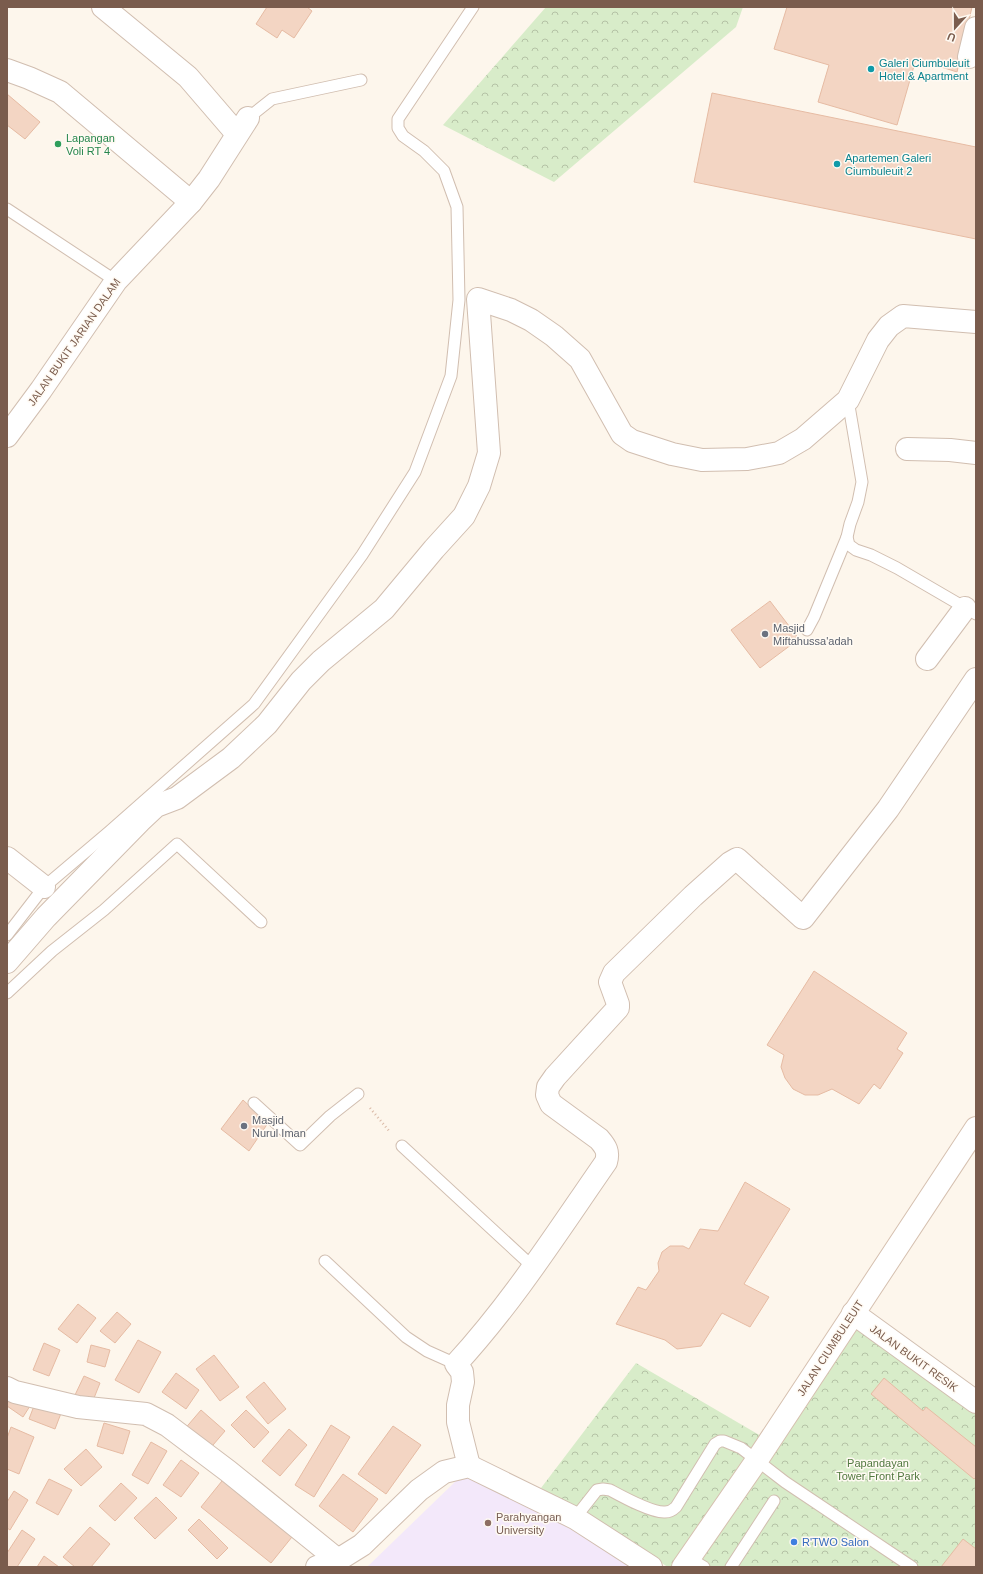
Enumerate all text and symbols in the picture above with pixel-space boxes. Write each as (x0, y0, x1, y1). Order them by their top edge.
north arrow (935, 8, 975, 48)
text: U (946, 30, 957, 44)
place label: Galeri Ciumbuleuit Hotel & Apartment (879, 57, 969, 82)
marker: Galeri Ciumbuleuit Hotel & Apartment (866, 64, 876, 74)
place label: Lapangan Voli RT 4 (66, 132, 115, 157)
marker: Lapangan Voli RT 4 (53, 139, 63, 149)
place label: Apartemen Galeri Ciumbuleuit 2 (845, 152, 931, 177)
marker: Apartemen Galeri Ciumbuleuit 2 (832, 159, 842, 169)
street label: JALAN BUKIT JARIAN DALAM (25, 276, 123, 408)
place label: Masjid Miftahussa'adah (773, 622, 853, 647)
marker: Masjid Miftahussa'adah (760, 629, 770, 639)
place label: Masjid Nurul Iman (252, 1114, 306, 1139)
marker: Masjid Nurul Iman (239, 1121, 249, 1131)
street label: JALAN CIUMBULEUIT (795, 1298, 866, 1398)
street label: JALAN BUKIT RESIK (868, 1322, 961, 1394)
park label: Papandayan Tower Front Park (836, 1457, 920, 1482)
place label: Parahyangan University (496, 1511, 561, 1536)
marker: Parahyangan University (483, 1518, 493, 1528)
place label: R'TWO Salon (802, 1536, 869, 1548)
marker: R'TWO Salon (789, 1537, 799, 1547)

